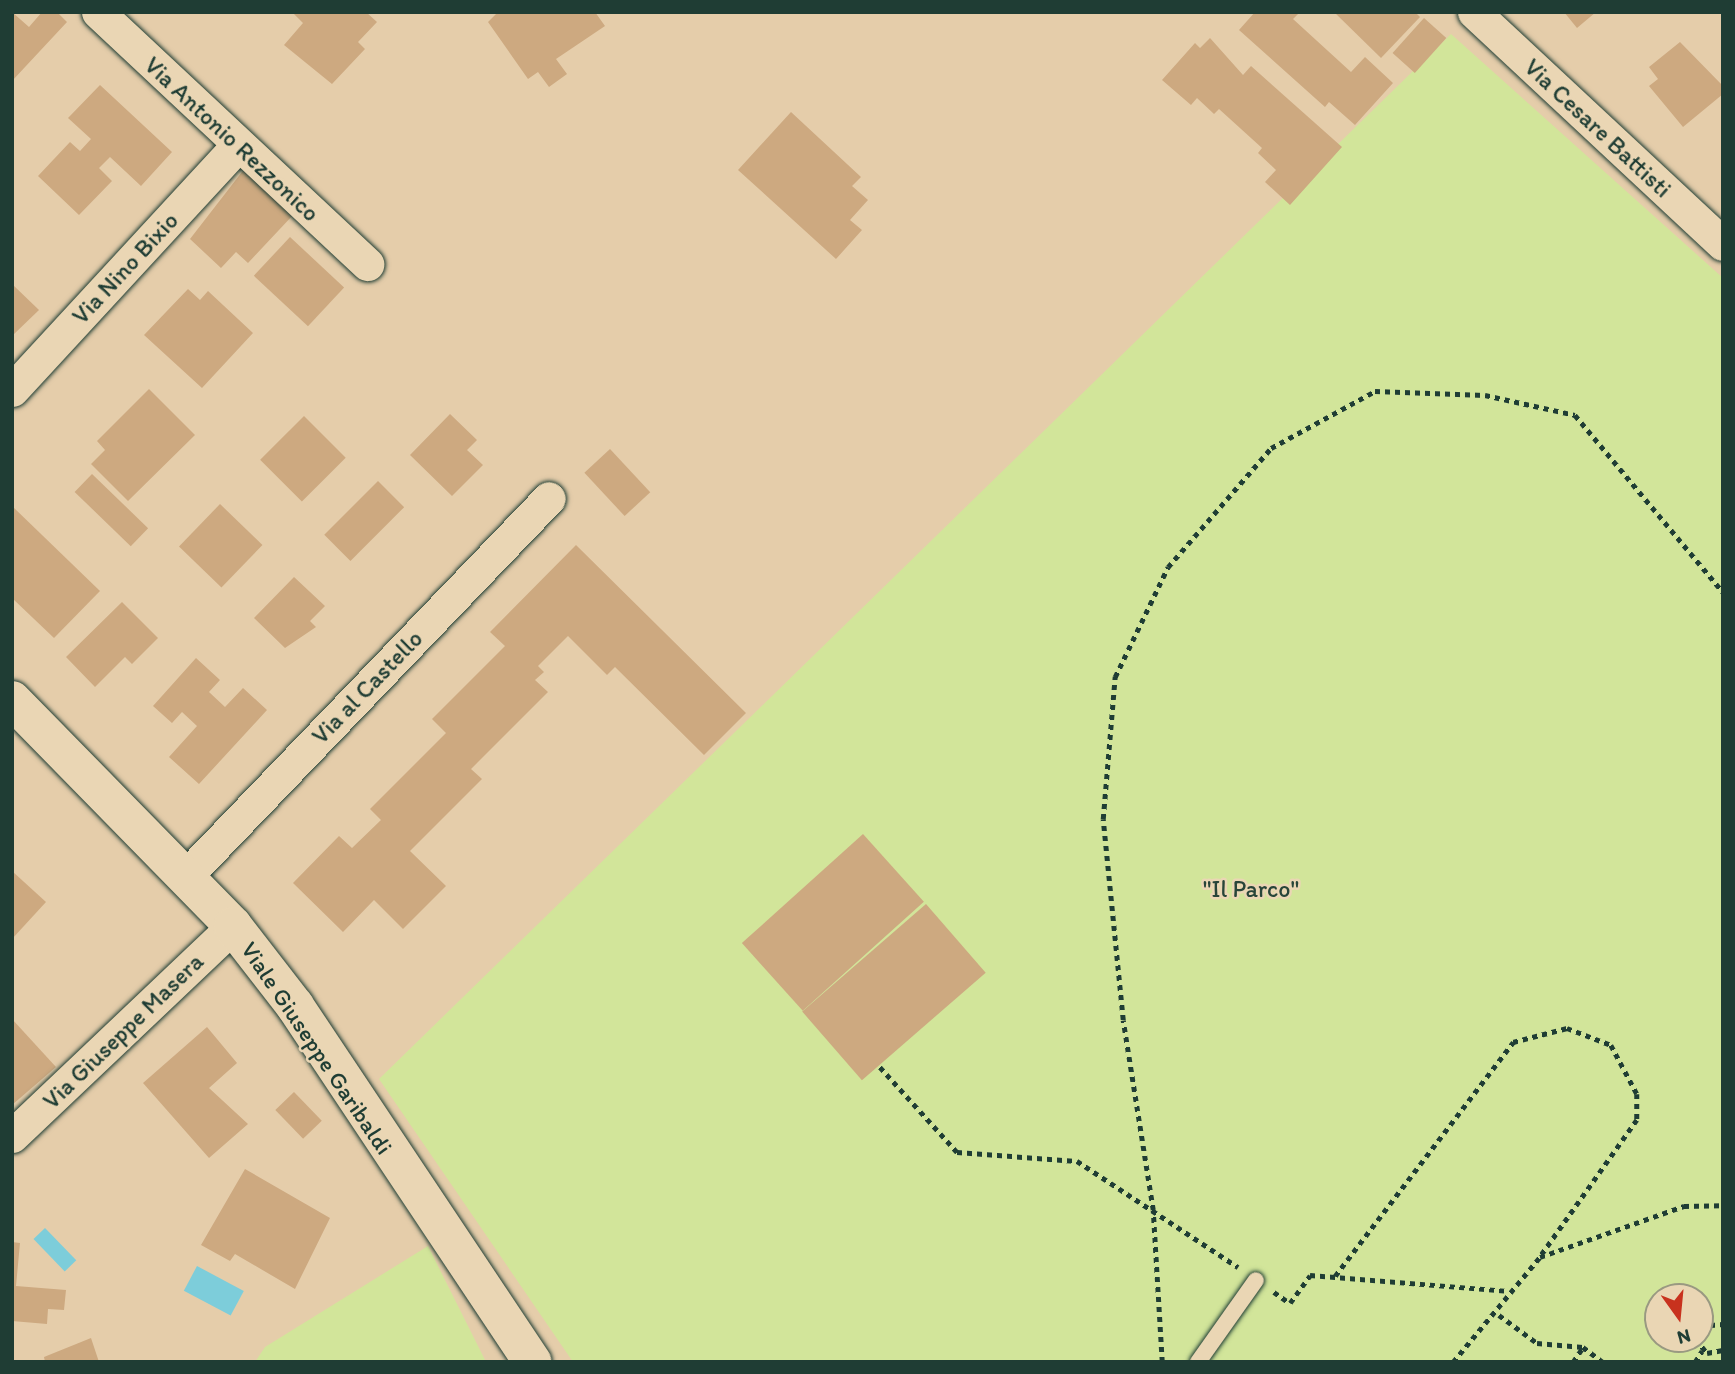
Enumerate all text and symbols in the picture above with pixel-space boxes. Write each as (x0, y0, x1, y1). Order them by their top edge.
street label: Via Antonio Rezzonico (139, 51, 325, 227)
street label: Via Cesare Battisti (1519, 53, 1677, 203)
street label: Via Nino Bixio (66, 206, 184, 330)
street label: Via al Castello (306, 624, 428, 750)
park label: "Il Parco" (1203, 875, 1299, 903)
street label: Viale Giuseppe Garibaldi (235, 936, 399, 1160)
street label: Via Giuseppe Masera (37, 947, 209, 1115)
north arrow (1644, 1283, 1714, 1353)
text: N (1675, 1324, 1693, 1350)

